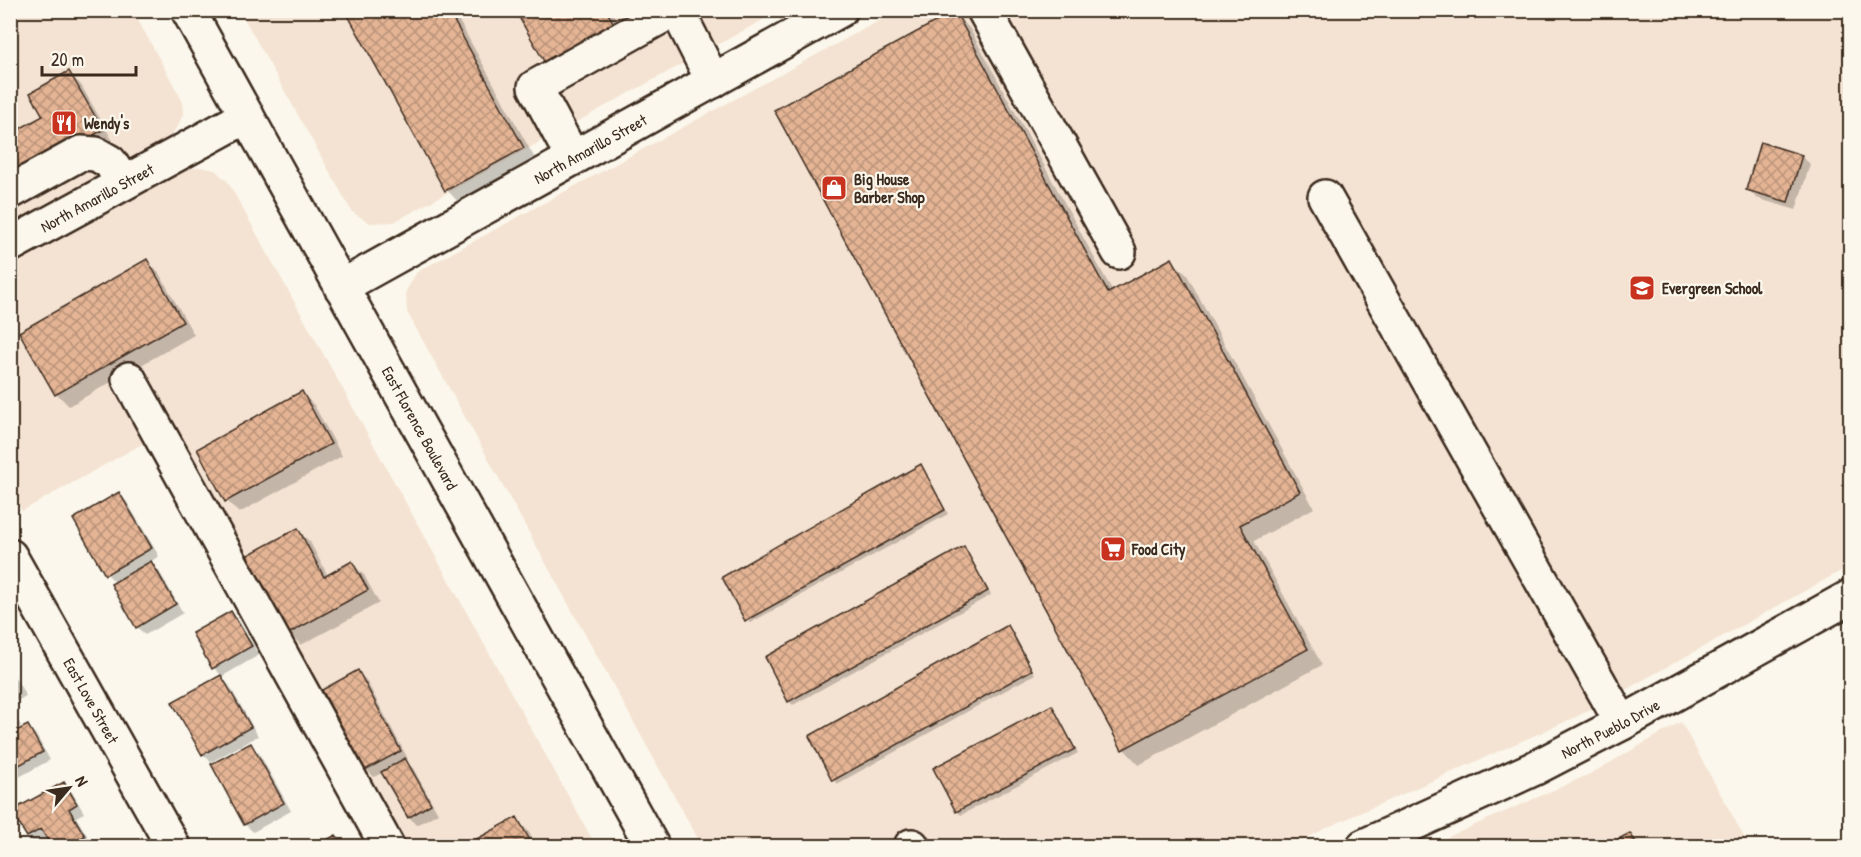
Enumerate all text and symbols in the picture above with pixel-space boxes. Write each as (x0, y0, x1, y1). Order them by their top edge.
scale bar (42, 39, 136, 77)
text: 20 m (51, 47, 84, 72)
restaurant icon: Wendy's (49, 108, 79, 138)
street label: North Amarillo Street (530, 108, 651, 189)
place label: Wendy's (84, 112, 130, 135)
street label: North Amarillo Street (36, 158, 158, 237)
place label: Big House Barber Shop (854, 168, 925, 209)
shop icon: Big House Barber Shop (819, 173, 849, 203)
school or university icon: Evergreen School (1627, 273, 1657, 303)
place label: Evergreen School (1662, 277, 1763, 300)
street label: East Florence Boulevard (377, 362, 463, 494)
supermarket icon: Food City (1098, 534, 1128, 564)
place label: Food City (1131, 538, 1186, 561)
street label: East Love Street (58, 654, 124, 748)
street label: North Pueblo Drive (1557, 693, 1664, 764)
north arrow (39, 758, 99, 818)
text: N (70, 772, 94, 790)

